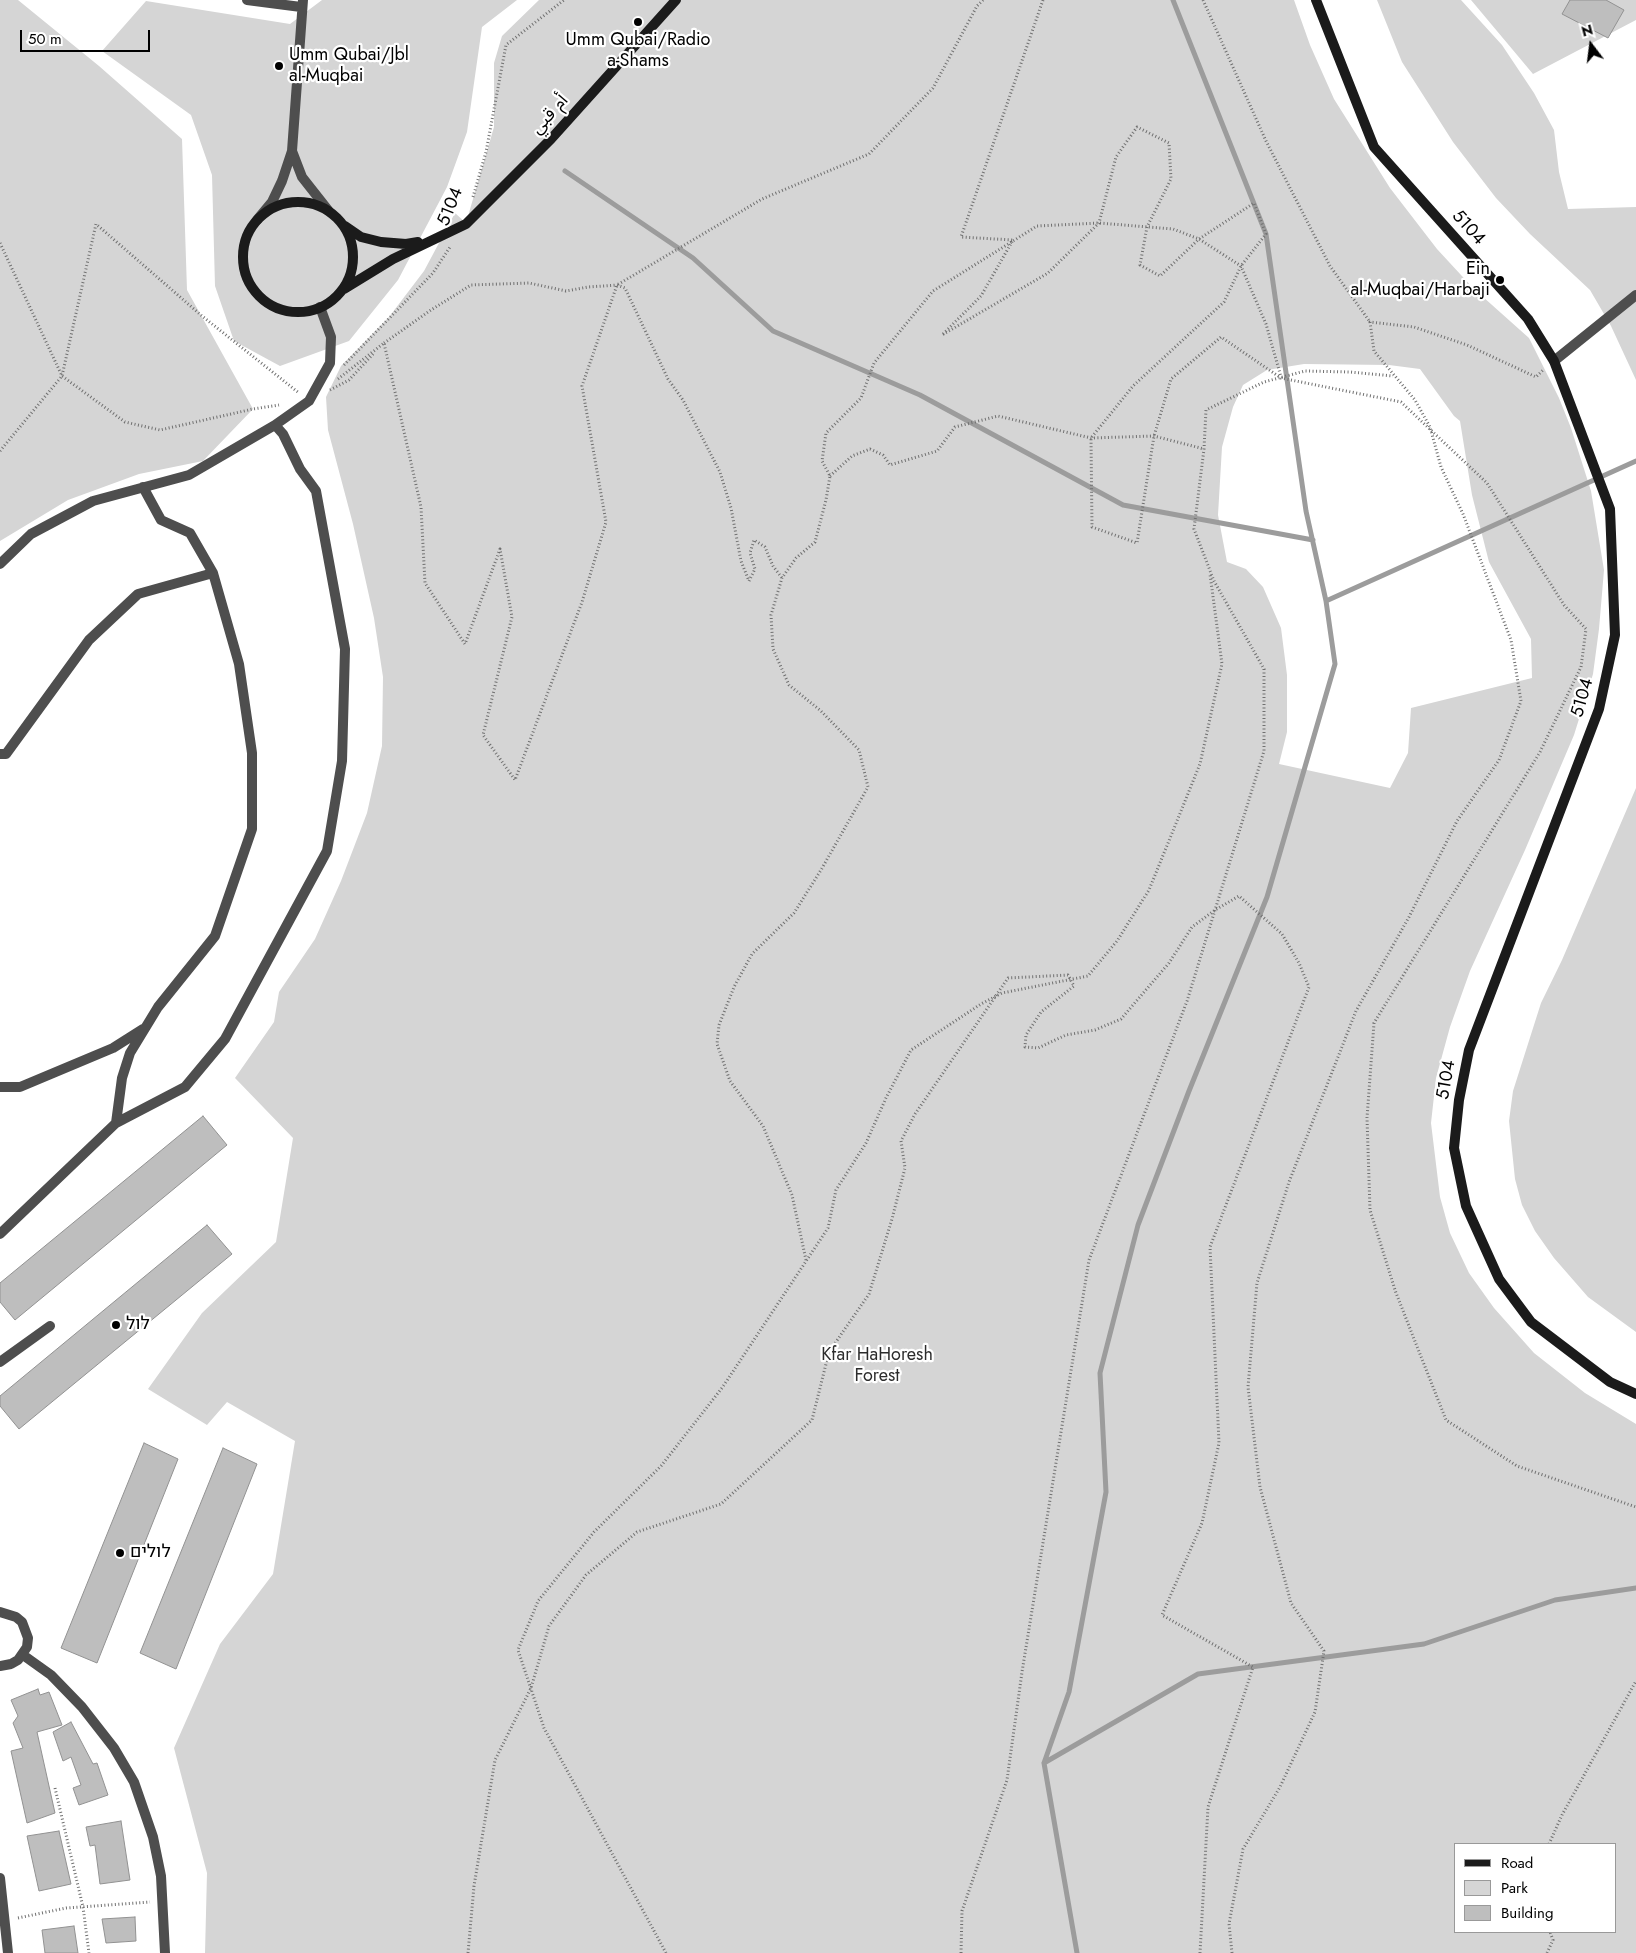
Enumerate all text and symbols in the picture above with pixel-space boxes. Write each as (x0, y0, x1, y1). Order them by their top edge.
marker: Umm Qubai/Radio a-Shams (632, 16, 644, 28)
text: N (1579, 19, 1595, 42)
scale bar (22, 20, 152, 52)
north arrow (1566, 20, 1616, 70)
text: 50 m (28, 28, 62, 50)
place label: Umm Qubai/Radio a-Shams (566, 30, 710, 72)
place label: Umm Qubai/Jbl al-Muqbai (289, 45, 409, 88)
marker: Umm Qubai/Jbl al-Muqbai (273, 60, 285, 72)
street label: أم قبي (527, 91, 573, 139)
street label: 5104 (434, 185, 468, 229)
street label: 5104 (1447, 206, 1489, 250)
place label: Ein al-Muqbai/Harbaji (1350, 259, 1490, 302)
marker: Ein al-Muqbai/Harbaji (1494, 274, 1506, 286)
street label: 5104 (1567, 676, 1599, 720)
street label: 5104 (1433, 1059, 1461, 1101)
place label: לול (126, 1314, 150, 1336)
marker: לול (110, 1319, 122, 1331)
park label: Kfar HaHoresh Forest (821, 1345, 933, 1388)
place label: לולים (130, 1542, 171, 1564)
marker: לולים (114, 1547, 126, 1559)
legend (1454, 1843, 1616, 1933)
text: Road (1501, 1852, 1533, 1874)
text: Park (1501, 1877, 1528, 1899)
text: Building (1501, 1902, 1553, 1924)

